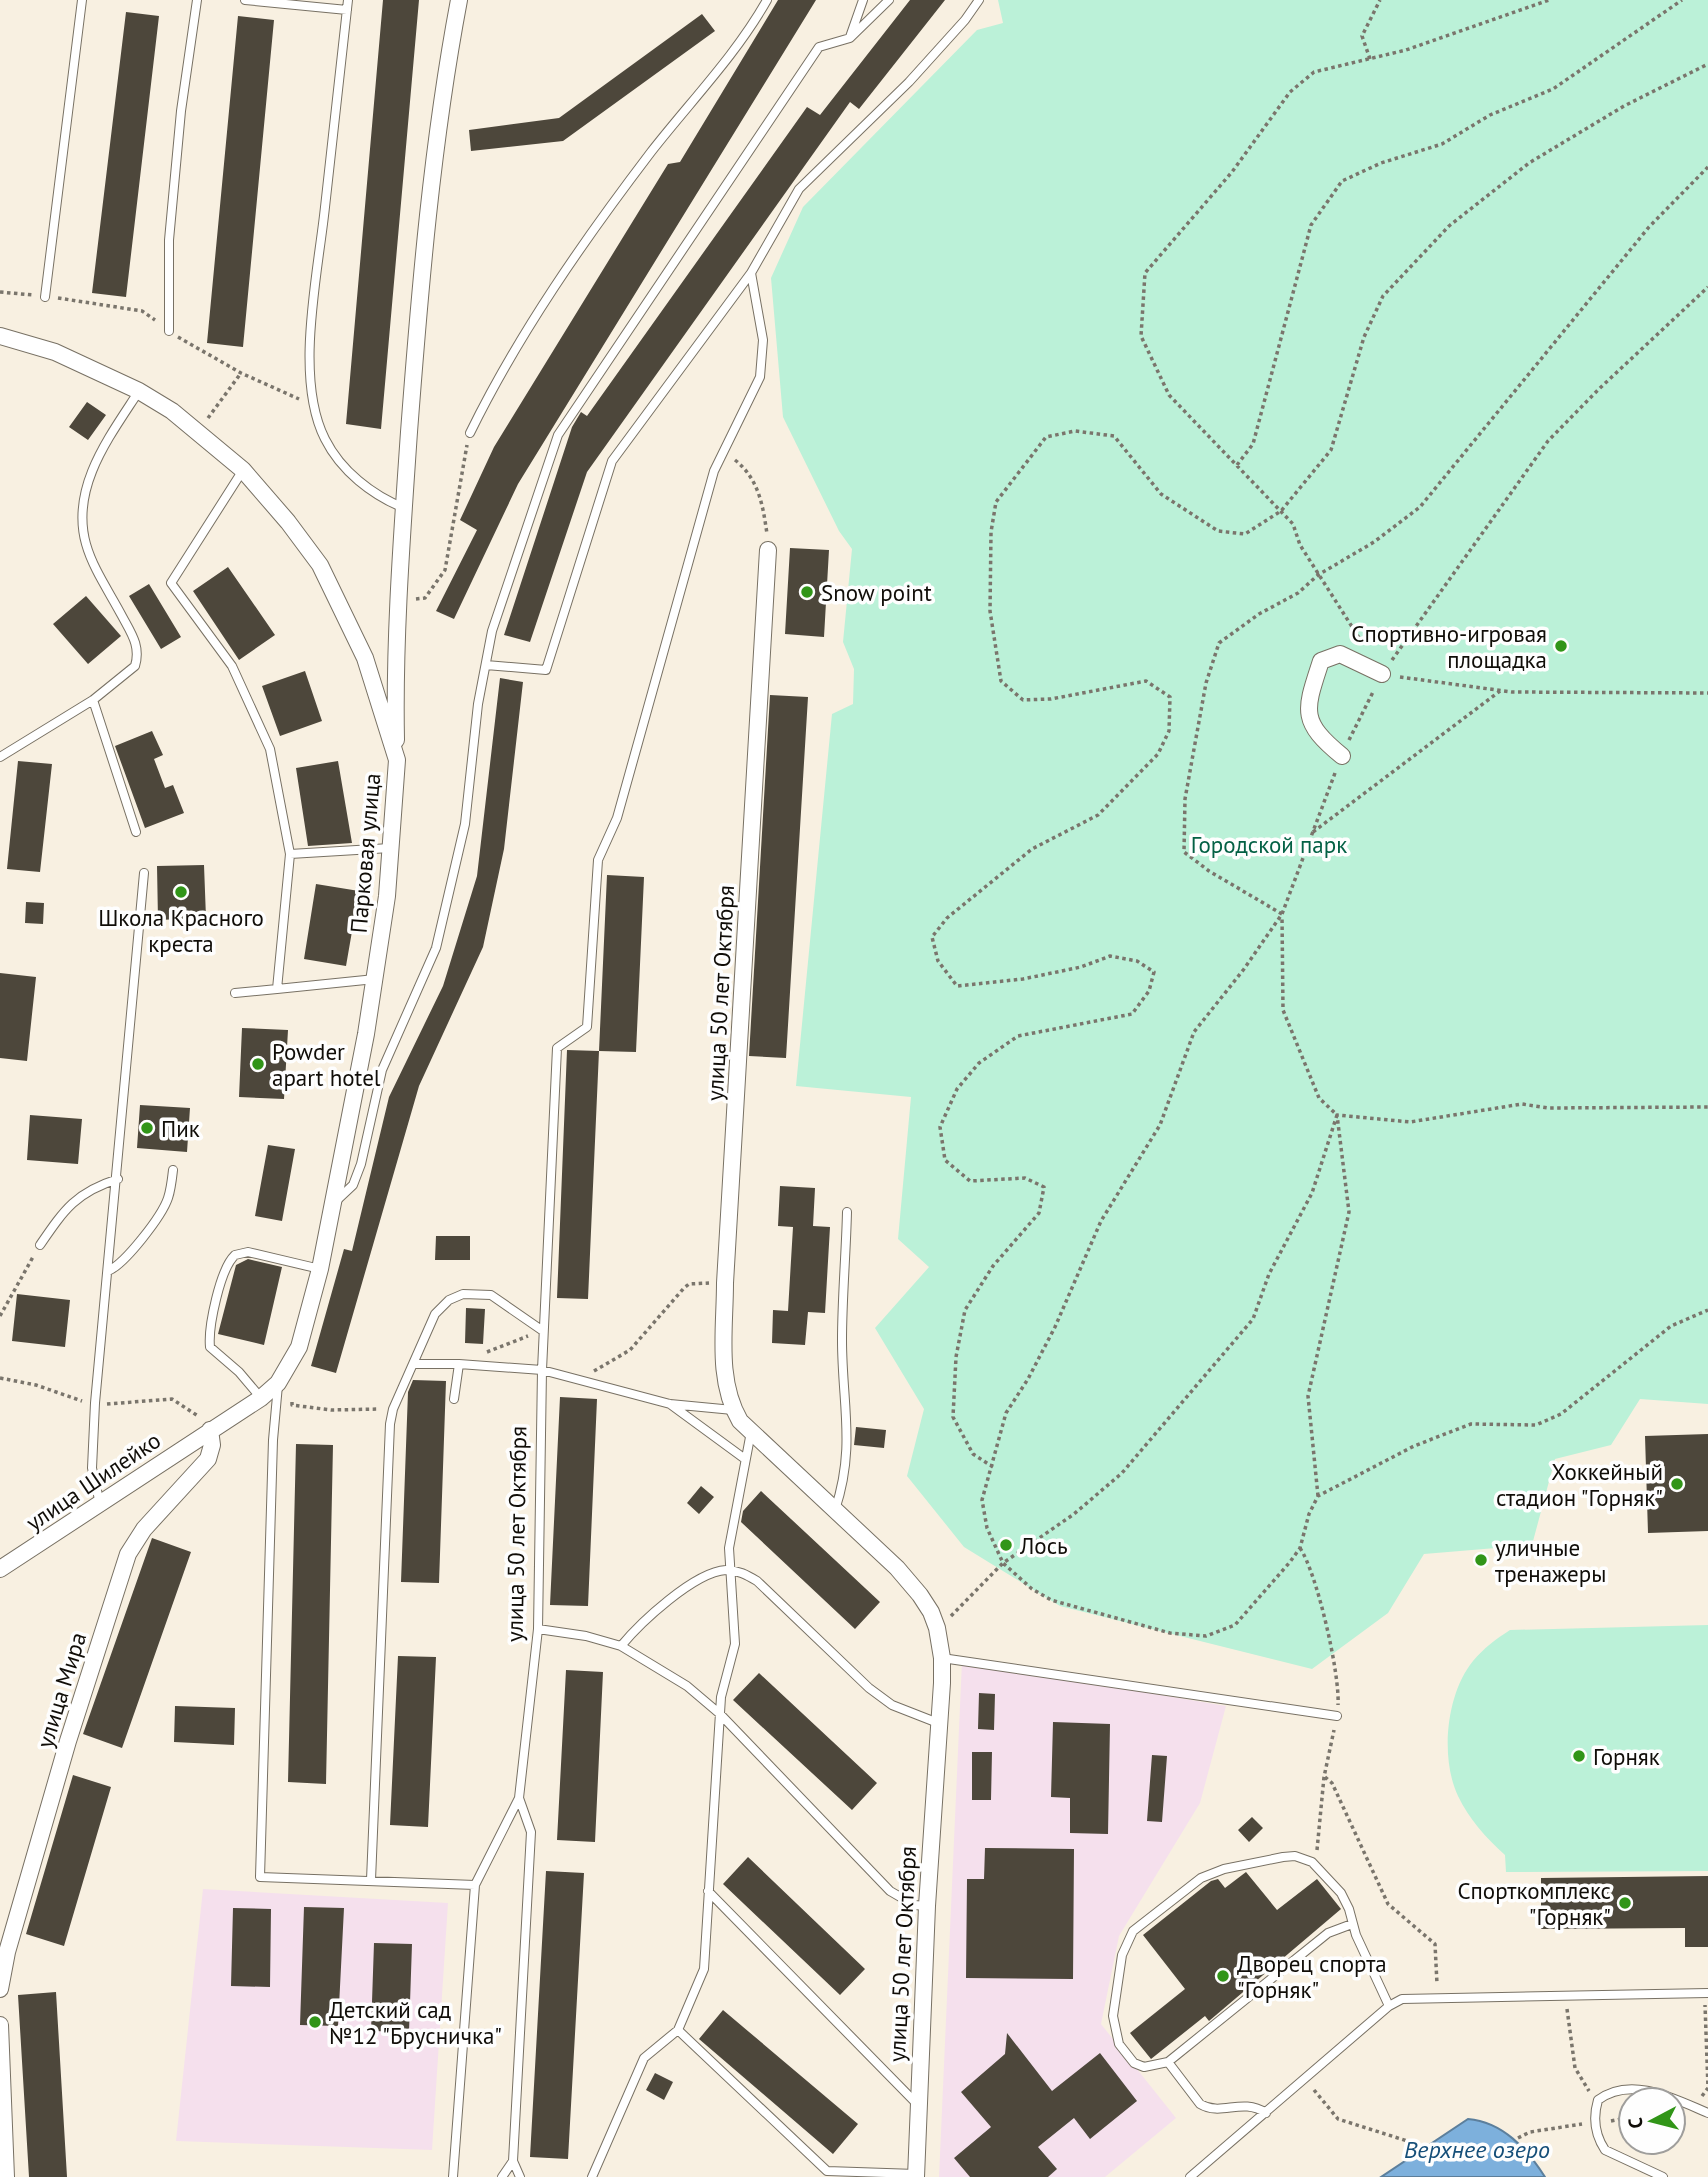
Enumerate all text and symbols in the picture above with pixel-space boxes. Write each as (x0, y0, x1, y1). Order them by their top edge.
place label: Snow point (821, 578, 932, 607)
marker: Snow point (799, 584, 815, 600)
place label: Спортивно-игровая площадка (1351, 619, 1547, 674)
marker: Спортивно-игровая площадка (1553, 638, 1569, 654)
street label: Парковая улица (344, 772, 386, 934)
park label: Городской парк (1191, 830, 1347, 859)
marker: Школа Красного креста (173, 884, 189, 900)
street label: улица 50 лет Октября (700, 884, 740, 1102)
place label: Школа Красного креста (98, 903, 264, 958)
place label: Powder apart hotel (272, 1037, 381, 1092)
marker: Powder apart hotel (250, 1056, 266, 1072)
place label: Пик (161, 1114, 200, 1143)
marker: Пик (139, 1120, 155, 1136)
street label: улица Шилейко (20, 1425, 166, 1537)
street label: улица 50 лет Октября (500, 1426, 532, 1642)
place label: Хоккейный стадион "Горняк" (1496, 1457, 1663, 1512)
marker: Хоккейный стадион "Горняк" (1669, 1476, 1685, 1492)
place label: Лось (1019, 1531, 1068, 1560)
place label: уличные тренажеры (1495, 1533, 1606, 1588)
marker: Лось (998, 1537, 1014, 1553)
marker: уличные тренажеры (1473, 1552, 1489, 1568)
street label: улица Мира (30, 1629, 92, 1751)
place label: Горняк (1593, 1742, 1660, 1771)
marker: Горняк (1571, 1748, 1587, 1764)
street label: улица 50 лет Октября (882, 1845, 922, 2063)
place label: Спорткомплекс "Горняк" (1457, 1876, 1611, 1931)
marker: Спорткомплекс "Горняк" (1617, 1895, 1633, 1911)
place label: Дворец спорта "Горняк" (1237, 1949, 1387, 2004)
marker: Дворец спорта "Горняк" (1215, 1968, 1231, 1984)
place label: Детский сад №12 "Брусничка" (329, 1995, 502, 2050)
marker: Детский сад №12 "Брусничка" (307, 2014, 323, 2030)
north arrow (1617, 2086, 1687, 2156)
text: С (1623, 2116, 1648, 2130)
water label: Верхнее озеро (1404, 2134, 1550, 2165)

